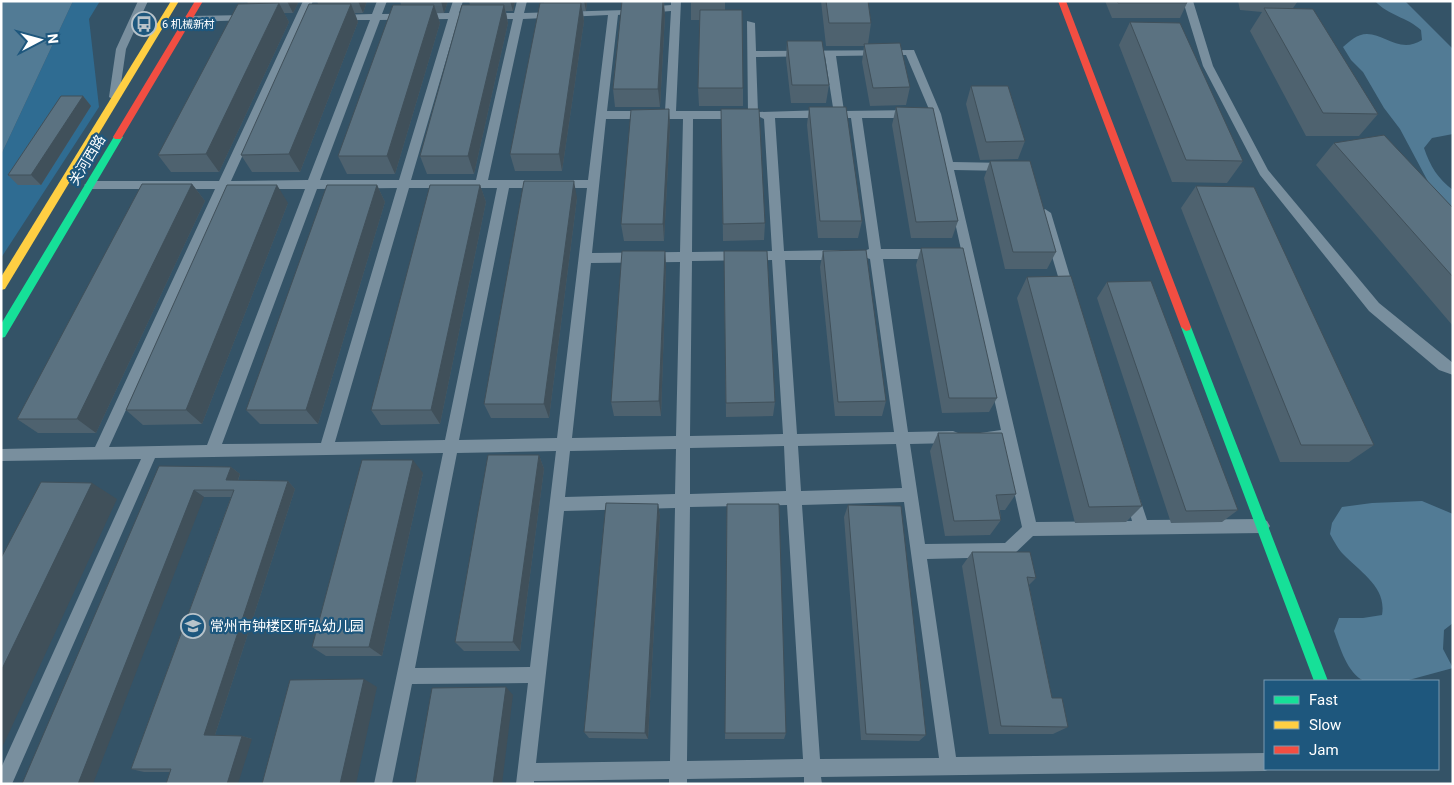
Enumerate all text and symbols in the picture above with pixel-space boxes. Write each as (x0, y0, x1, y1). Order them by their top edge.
bus stop icon: 6 机械新村 (131, 11, 157, 37)
north arrow (15, 15, 65, 65)
place label: 6 机械新村 (162, 18, 215, 31)
text: N (44, 33, 61, 44)
street label: 关河西路 (66, 132, 108, 188)
school or university icon: 常州市钟楼区昕弘幼儿园 (180, 613, 206, 639)
place label: 常州市钟楼区昕弘幼儿园 (210, 618, 364, 634)
legend (1264, 680, 1439, 770)
text: Fast (1309, 691, 1338, 709)
text: Slow (1309, 716, 1341, 734)
text: Jam (1309, 741, 1339, 759)

